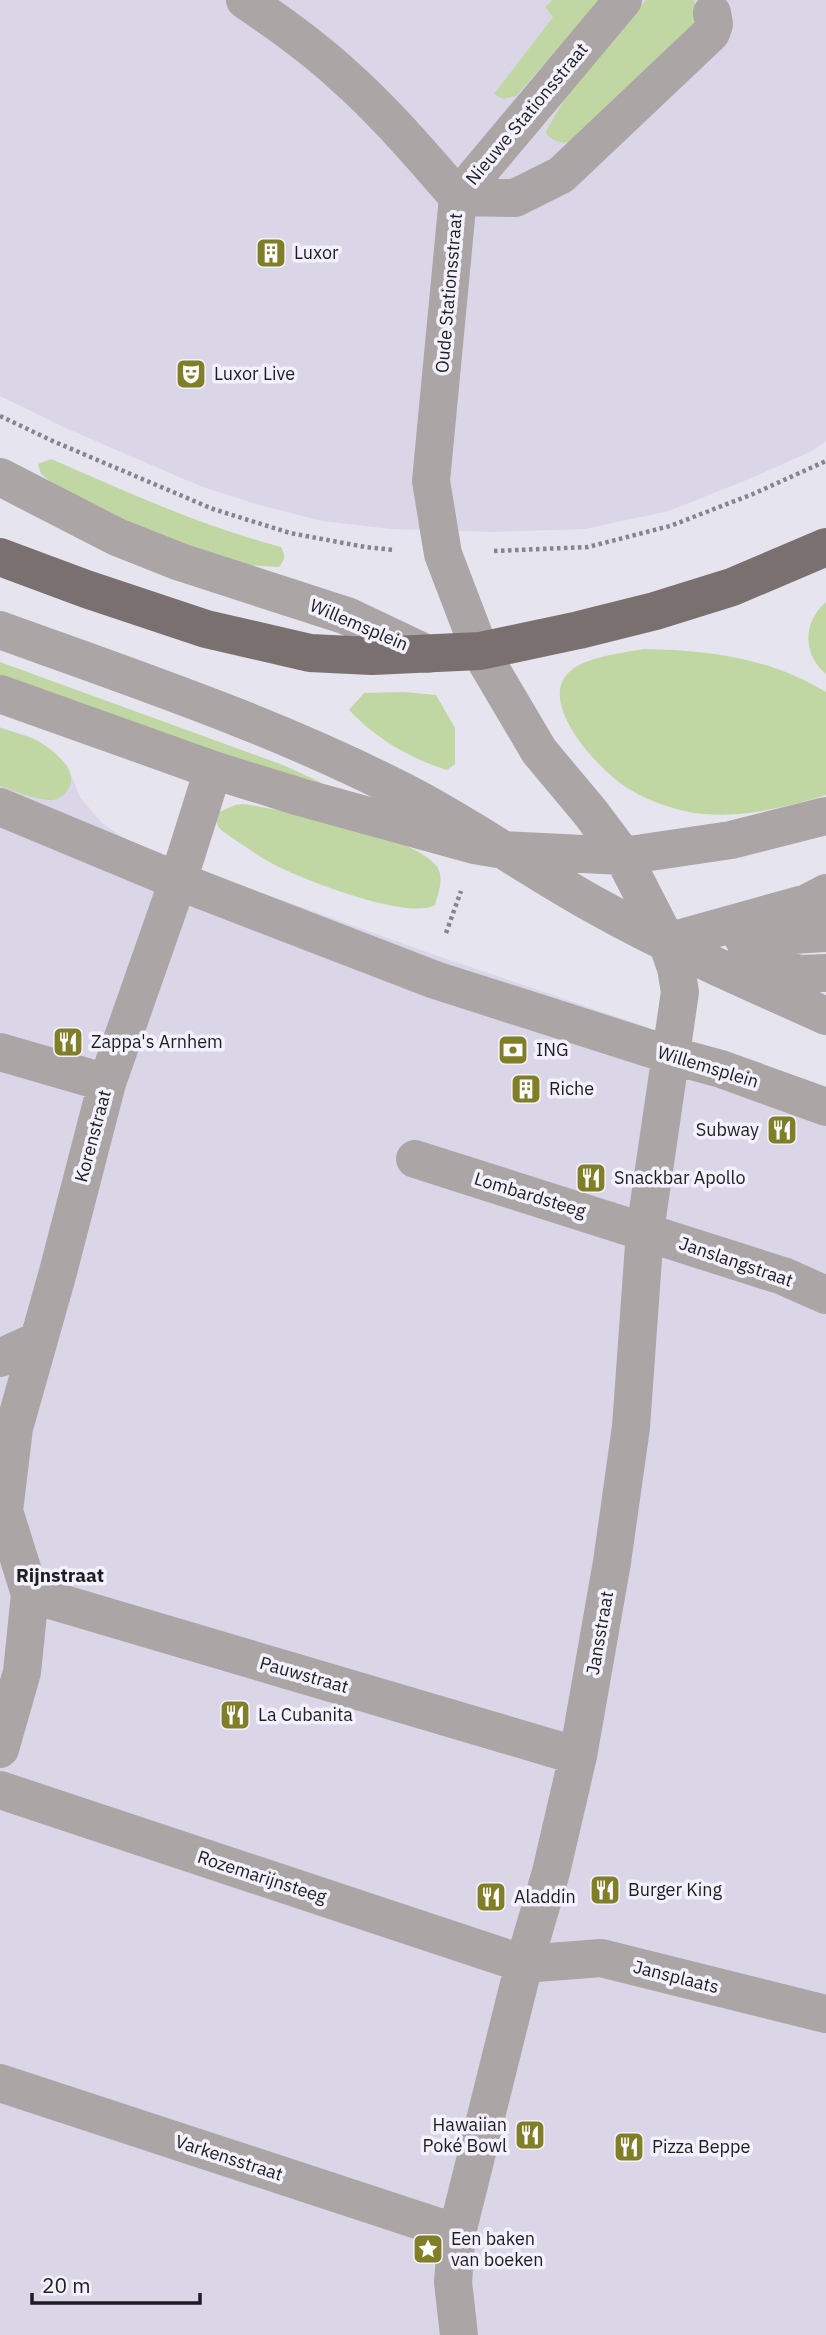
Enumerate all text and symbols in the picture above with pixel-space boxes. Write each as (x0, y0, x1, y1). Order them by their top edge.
street label: Nieuwe Stationsstraat (460, 38, 593, 189)
street label: Oude Stationsstraat (430, 212, 467, 374)
building icon: Luxor (254, 236, 288, 270)
place label: Luxor (294, 241, 339, 264)
theatre icon: Luxor Live (174, 357, 208, 391)
place label: Luxor Live (214, 362, 295, 385)
street label: Willemsplein (307, 594, 412, 656)
restaurant icon: Zappa's Arnhem (51, 1025, 85, 1059)
place label: Zappa's Arnhem (91, 1030, 223, 1053)
bank icon: ING (496, 1033, 530, 1067)
place label: ING (536, 1038, 568, 1061)
street label: Willemsplein (655, 1040, 761, 1093)
building icon: Riche (509, 1072, 543, 1106)
place label: Riche (549, 1077, 594, 1100)
street label: Korenstraat (69, 1087, 116, 1185)
restaurant icon: Subway (765, 1113, 799, 1147)
place label: Subway (696, 1118, 759, 1141)
restaurant icon: Snackbar Apollo (574, 1161, 608, 1195)
place label: Snackbar Apollo (614, 1166, 746, 1189)
street label: Lombardsteeg (471, 1167, 589, 1223)
street label: Janslangstraat (676, 1231, 796, 1292)
district label: Rijnstraat (16, 1563, 104, 1587)
street label: Jansstraat (581, 1589, 618, 1677)
street label: Pauwstraat (257, 1651, 351, 1698)
restaurant icon: La Cubanita (218, 1698, 252, 1732)
place label: La Cubanita (258, 1703, 353, 1726)
street label: Rozemarijnsteeg (195, 1845, 330, 1908)
restaurant icon: Burger King (588, 1873, 622, 1907)
place label: Burger King (628, 1878, 722, 1901)
restaurant icon: Aladdin (474, 1880, 508, 1914)
place label: Aladdin (514, 1885, 576, 1908)
street label: Jansplaats (631, 1955, 721, 1998)
place label: Hawaiian Poké Bowl (423, 2113, 507, 2157)
restaurant icon: Hawaiian Poké Bowl (513, 2118, 547, 2152)
street label: Varkensstraat (173, 2129, 286, 2186)
restaurant icon: Pizza Beppe (612, 2130, 646, 2164)
place label: Pizza Beppe (652, 2135, 750, 2158)
place label: Een baken van boeken (451, 2227, 543, 2271)
place icon: Een baken van boeken (411, 2232, 445, 2266)
scale bar (32, 2262, 200, 2306)
text: 20 m (42, 2271, 91, 2299)

